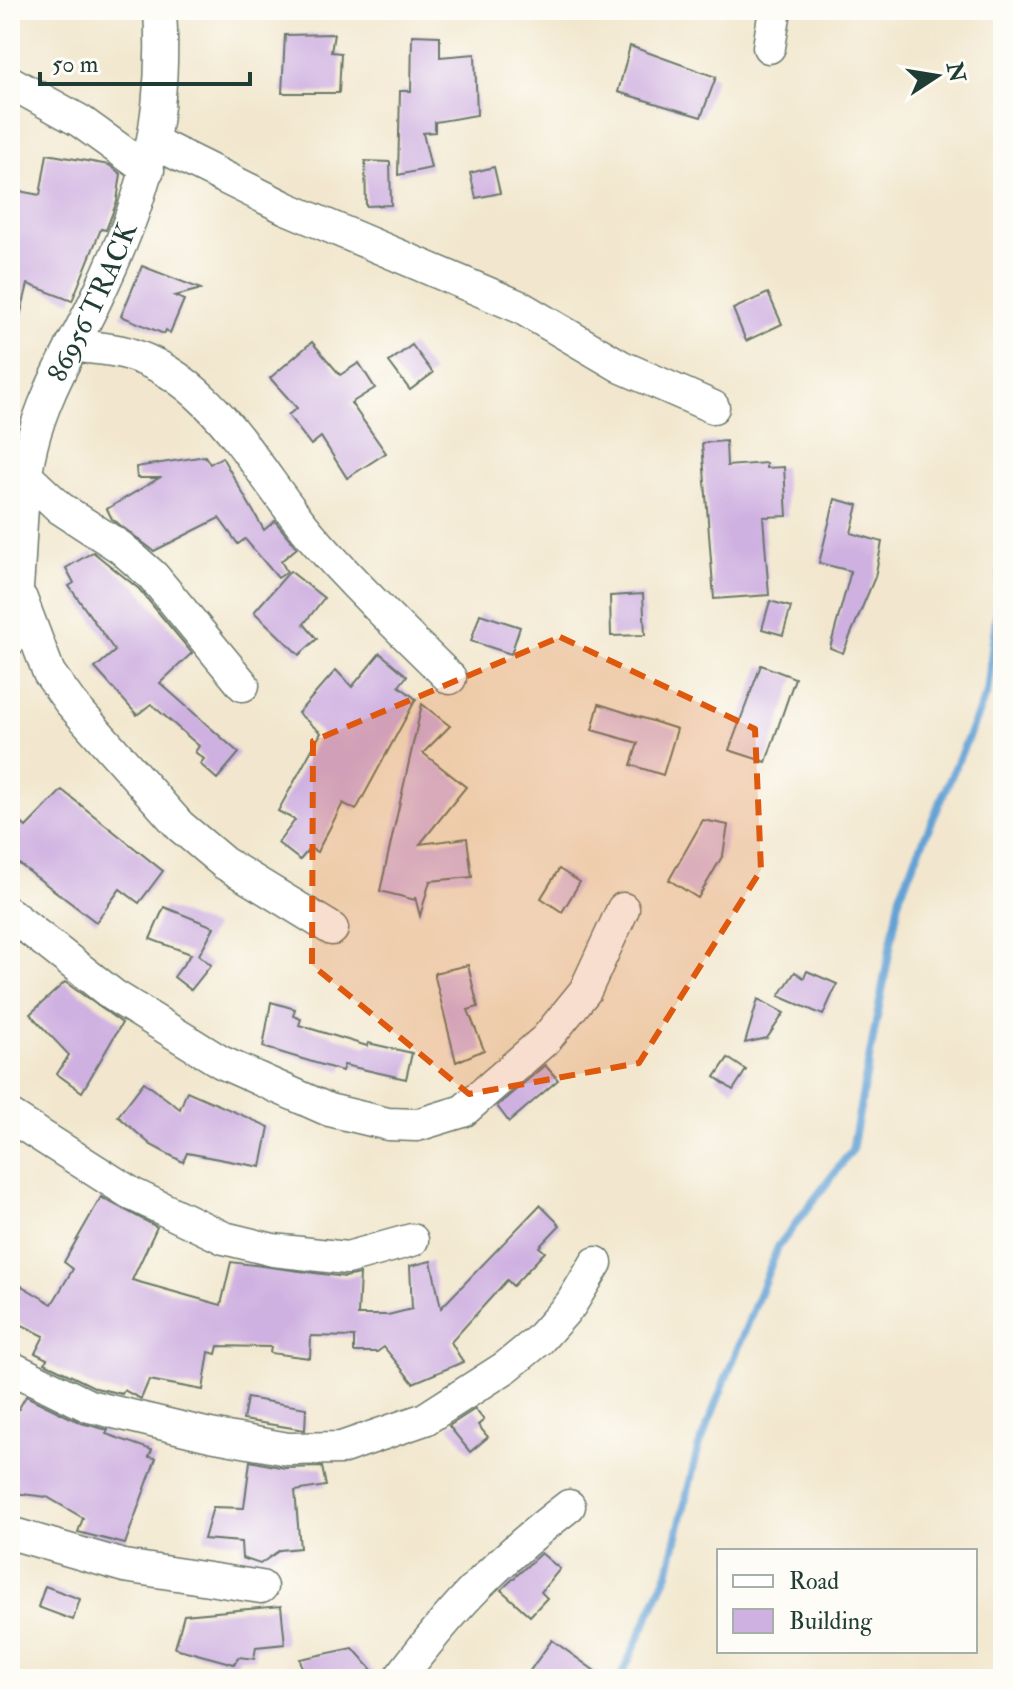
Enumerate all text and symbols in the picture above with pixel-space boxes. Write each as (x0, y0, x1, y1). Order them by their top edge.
scale bar (40, 36, 250, 86)
north arrow (897, 36, 977, 116)
text: 50 m (52, 49, 99, 80)
text: N (940, 59, 971, 85)
street label: 86956 TRACK (40, 217, 145, 387)
legend (717, 1549, 977, 1653)
text: Road (789, 1566, 839, 1597)
text: Building (789, 1606, 873, 1637)

